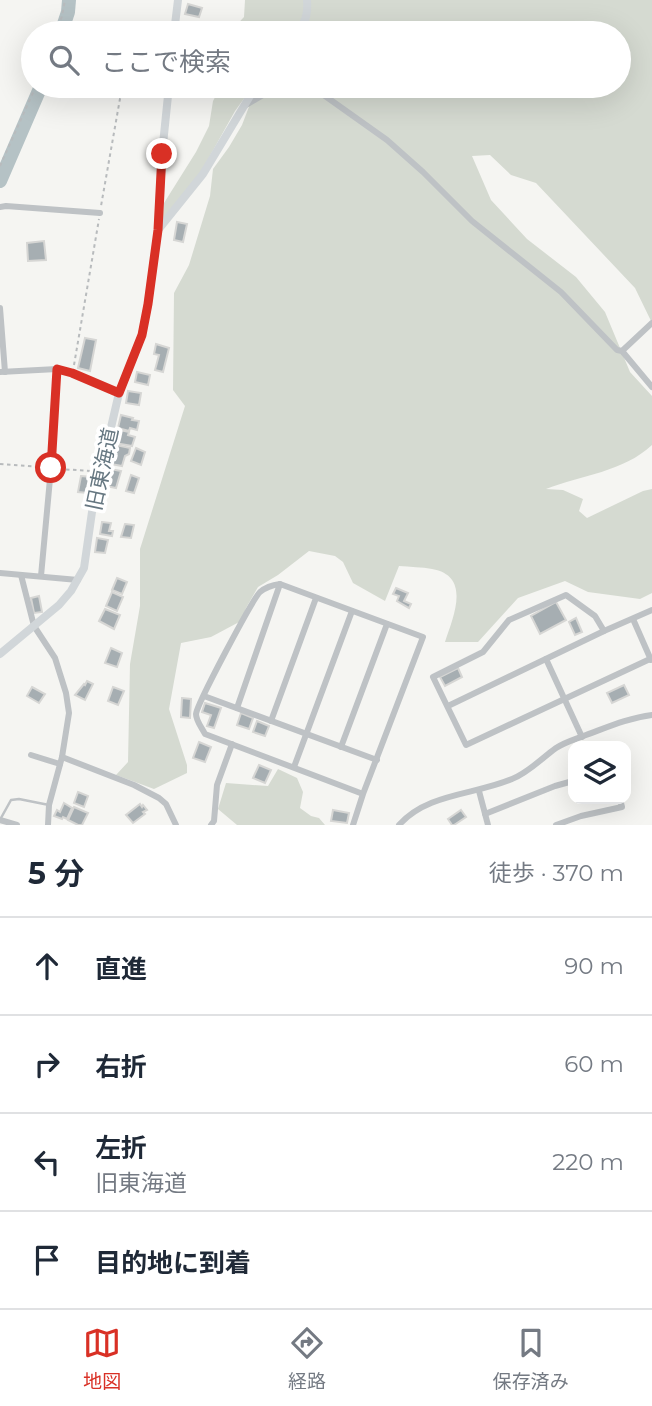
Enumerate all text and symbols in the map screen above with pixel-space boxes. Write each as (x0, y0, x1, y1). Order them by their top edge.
search box (21, 21, 631, 98)
icon: search (45, 41, 83, 79)
text: ここで検索 (101, 46, 231, 78)
route end (146, 138, 177, 169)
street label: 旧東海道 (81, 425, 123, 513)
route start (35, 452, 66, 483)
map controls (568, 741, 631, 804)
button: layers (568, 741, 631, 804)
text: 5 分 (28, 855, 84, 892)
text: 徒歩 · 370 m (489, 859, 624, 887)
icon: ahead (28, 947, 66, 985)
text: 90 m (564, 952, 624, 980)
text: 直進 (95, 953, 147, 985)
icon: right (28, 1045, 66, 1083)
text: 60 m (564, 1050, 624, 1078)
text: 右折 (95, 1051, 147, 1083)
text: 左折 (95, 1132, 147, 1164)
icon: left (28, 1143, 66, 1181)
text: 220 m (552, 1148, 624, 1176)
text: 旧東海道 (95, 1169, 187, 1197)
icon: arrive (28, 1241, 66, 1279)
text: 目的地に到着 (95, 1247, 251, 1279)
tab: 地図 (83, 1324, 121, 1393)
tab: 経路 (288, 1324, 326, 1393)
tab: 保存済み (493, 1324, 569, 1393)

